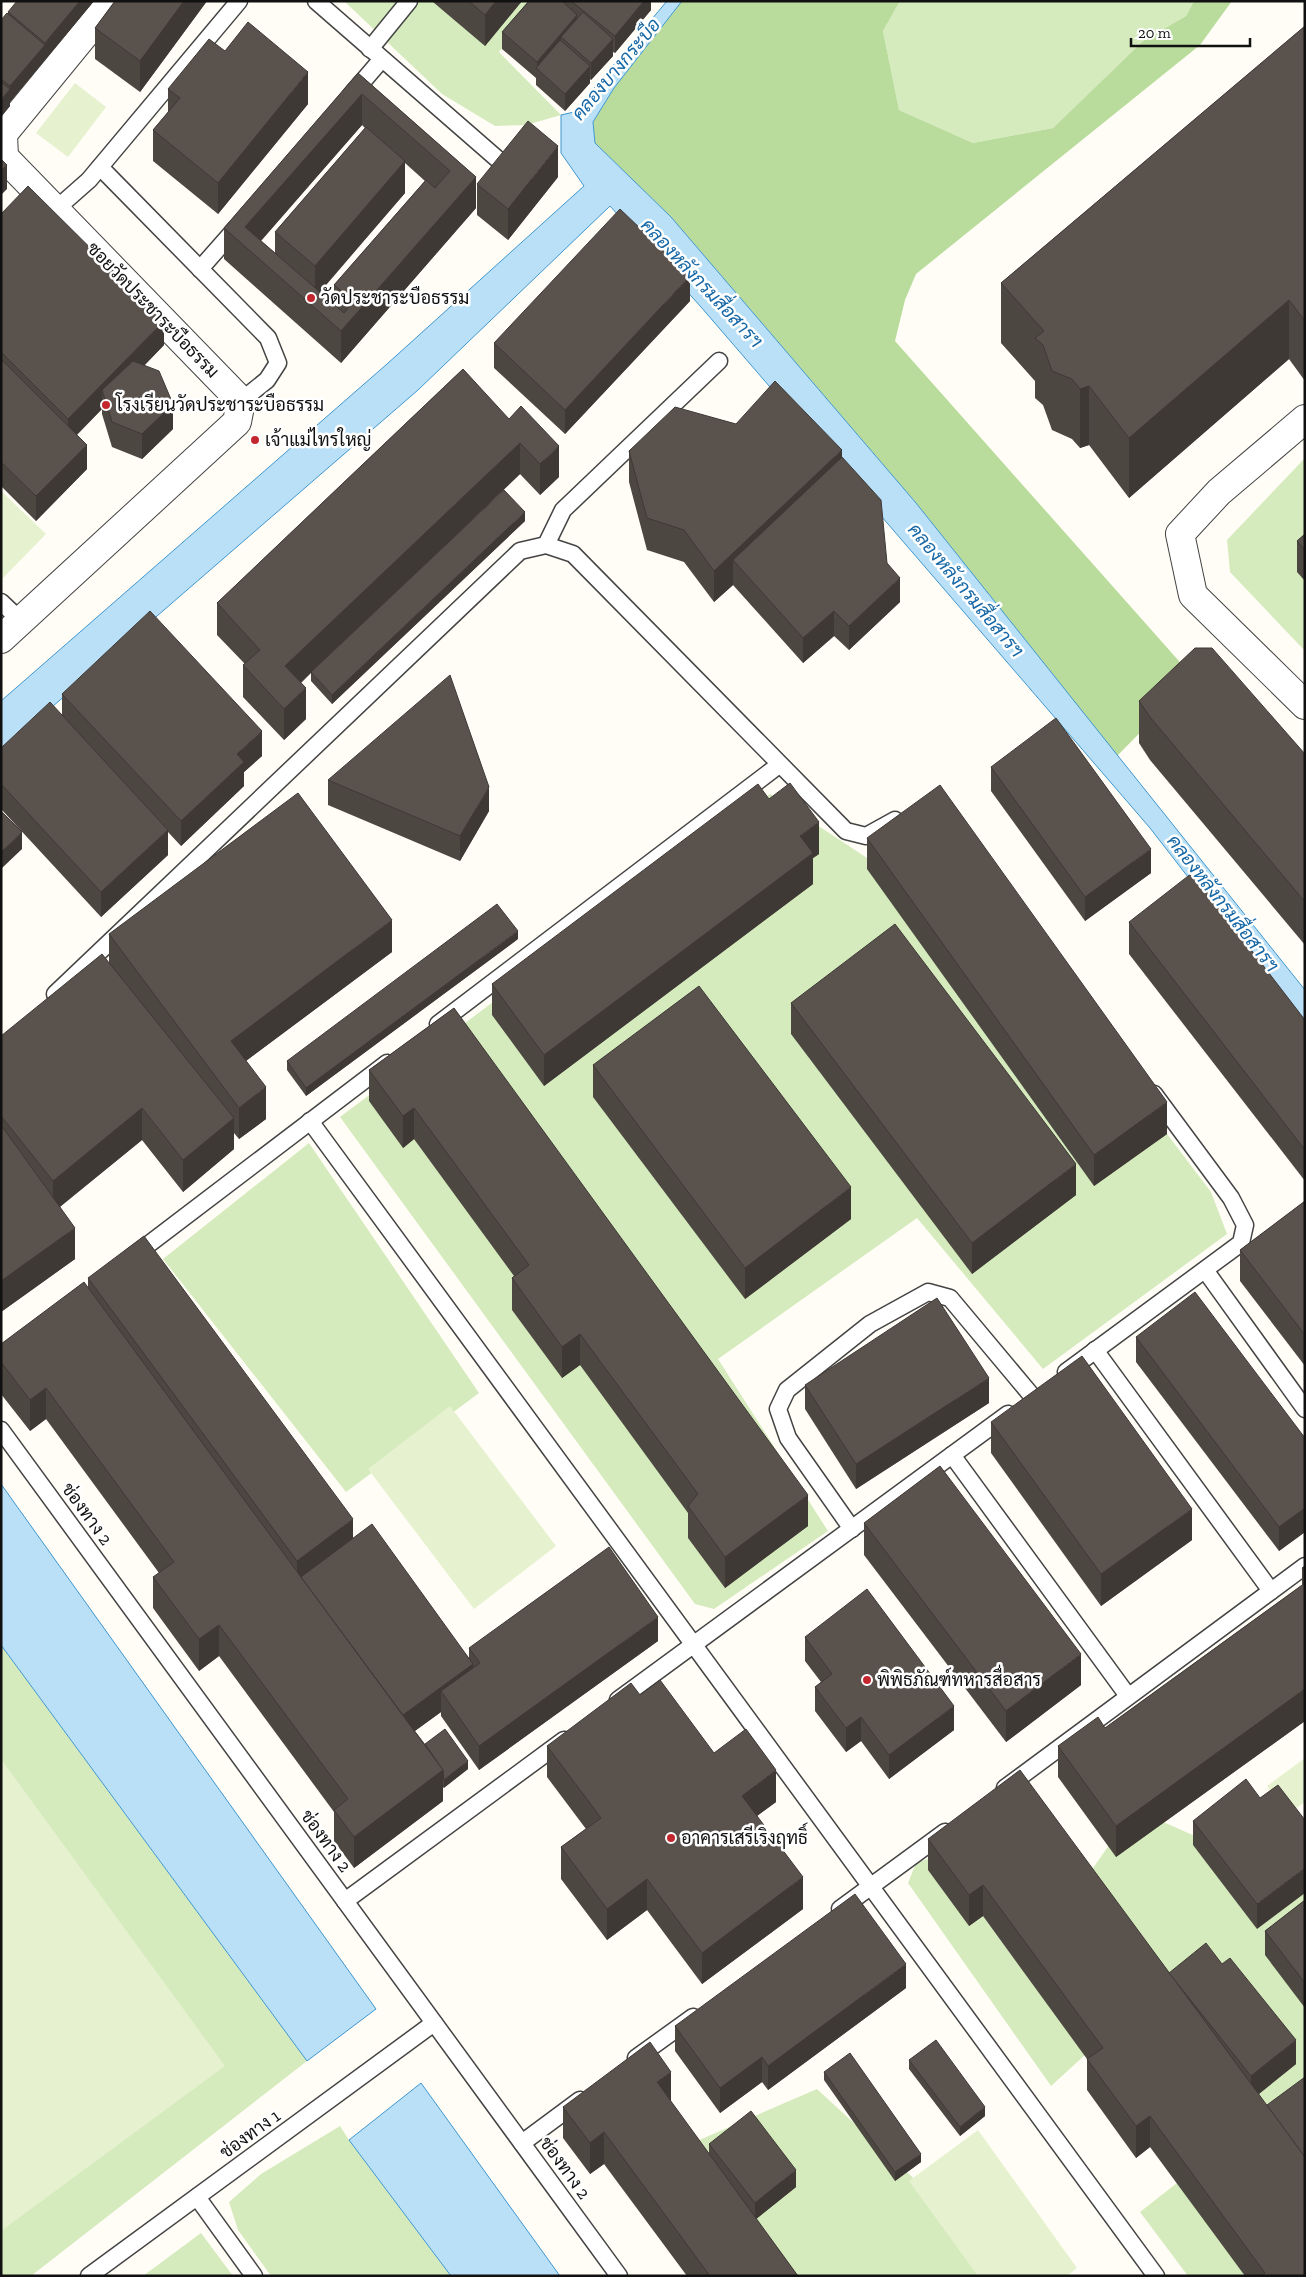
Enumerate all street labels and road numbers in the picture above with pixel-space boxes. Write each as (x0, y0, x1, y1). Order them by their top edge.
street label: ซอยวัดประชาระบือธรรม (82, 237, 224, 382)
street label: ช่องทาง 2 (57, 1478, 118, 1549)
street label: ช่องทาง 2 (296, 1805, 357, 1876)
street label: ช่องทาง 1 (215, 2104, 285, 2163)
street label: ช่องทาง 2 (535, 2132, 596, 2203)

